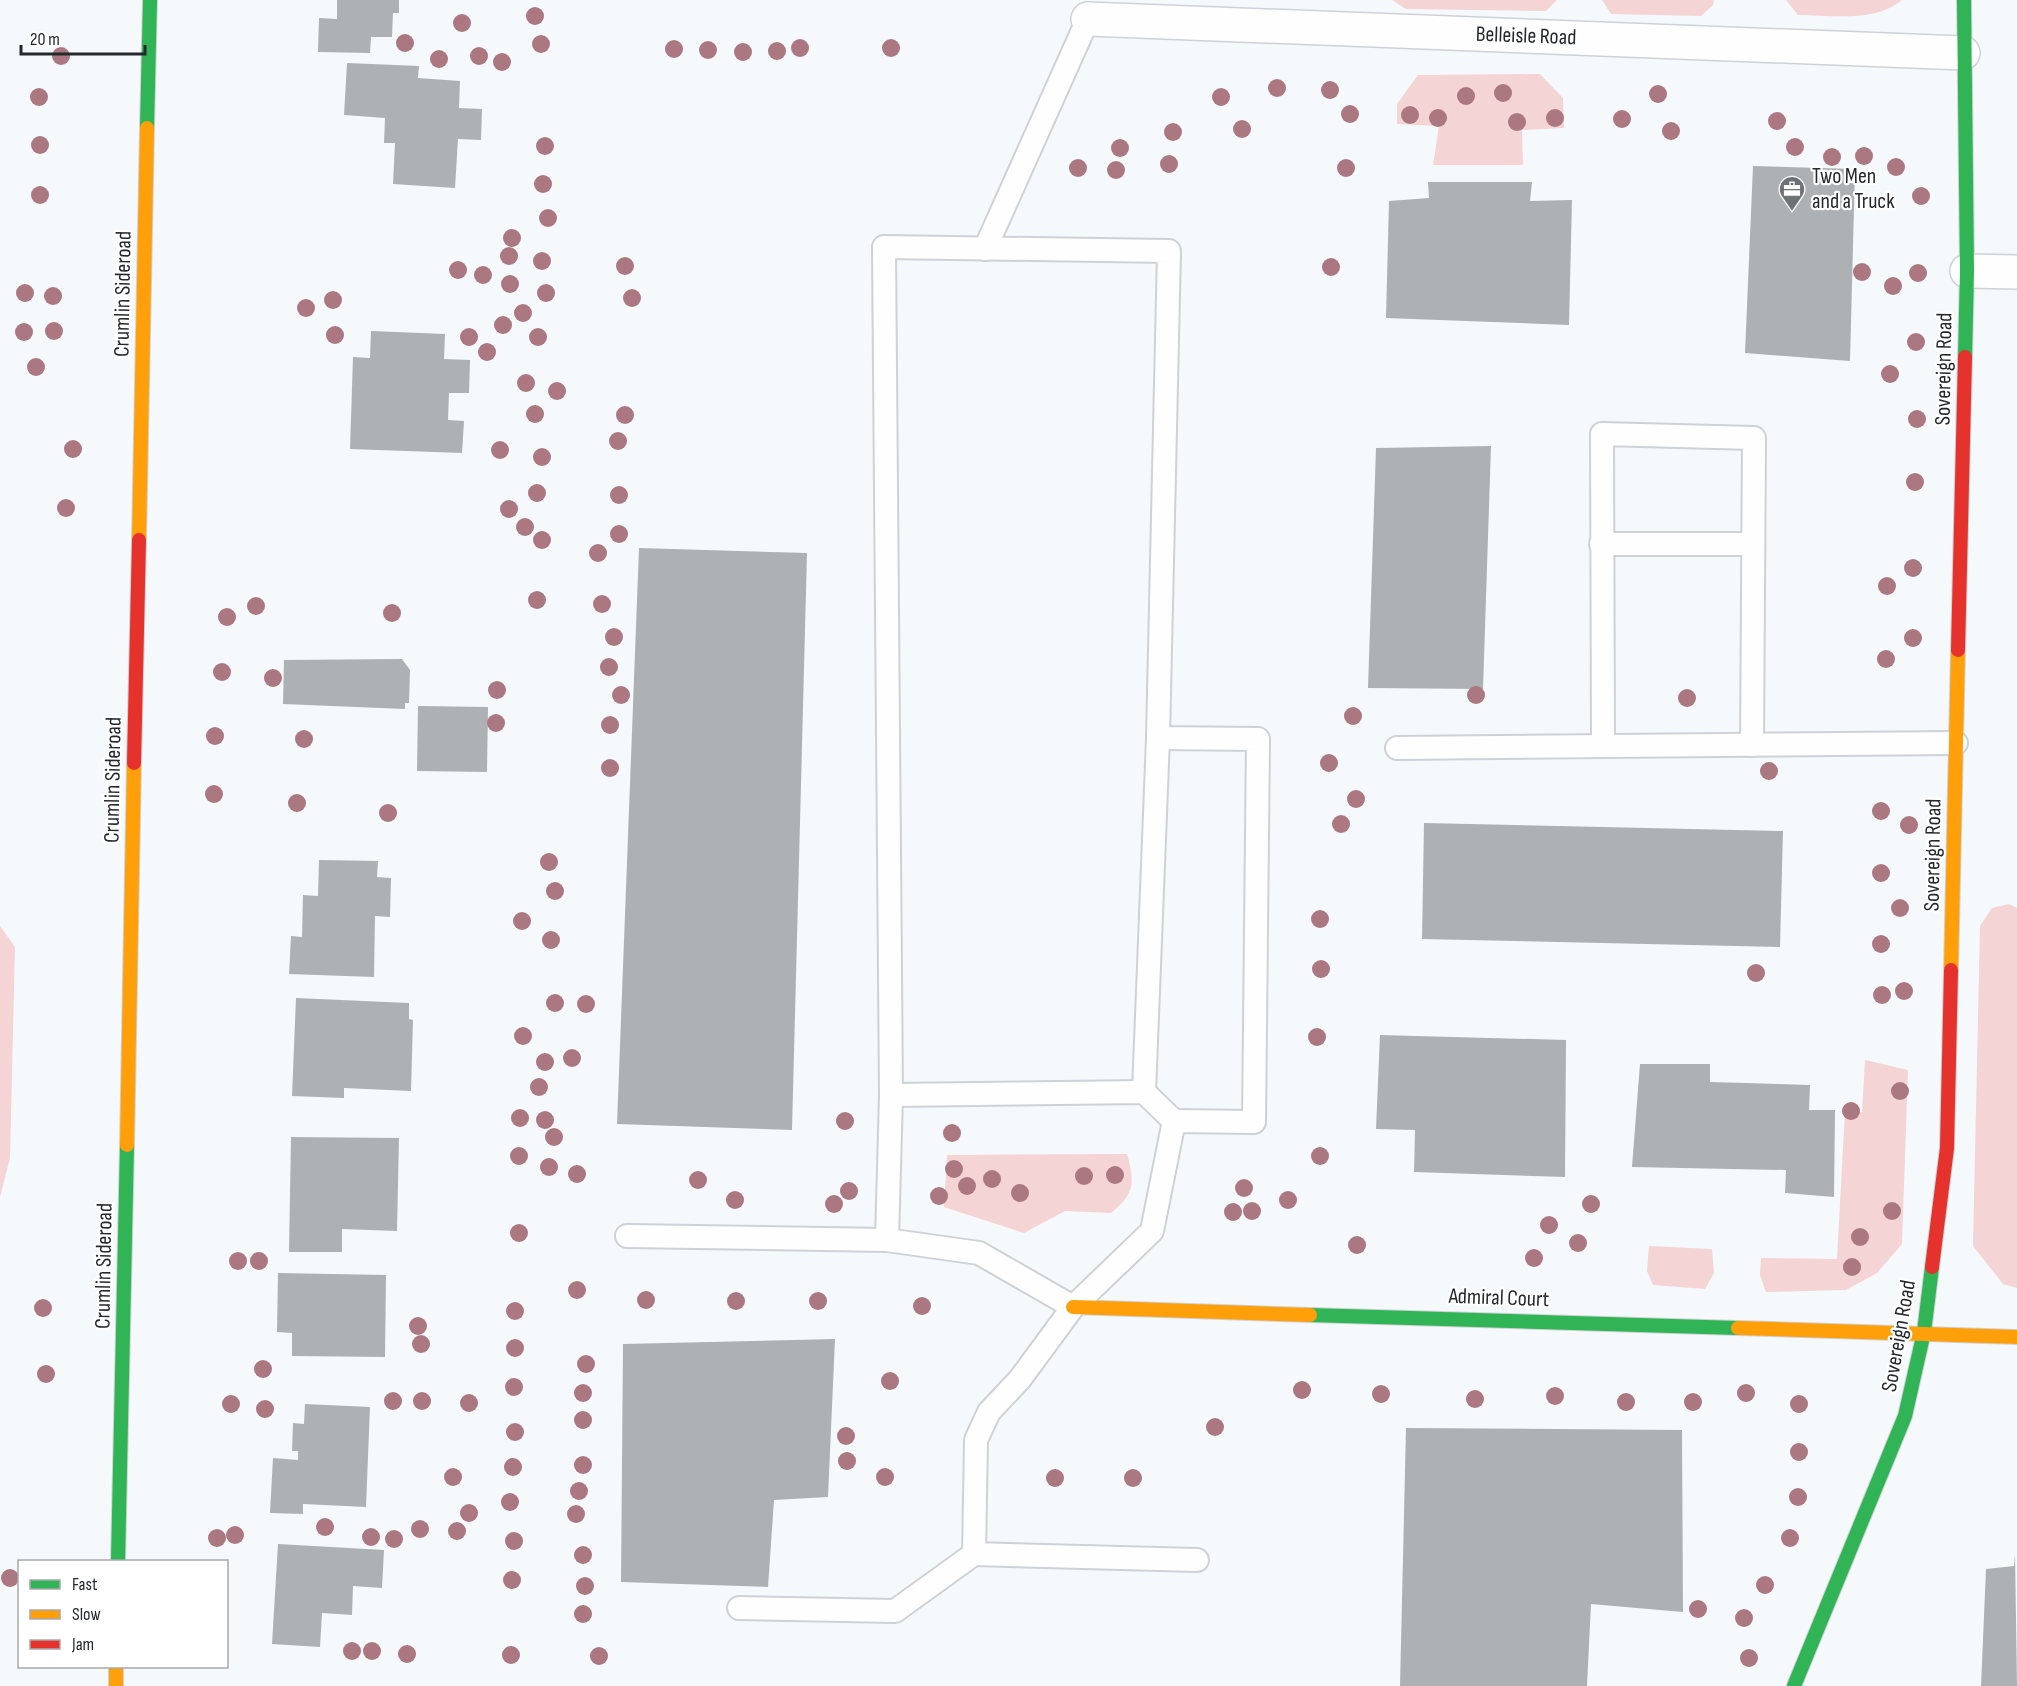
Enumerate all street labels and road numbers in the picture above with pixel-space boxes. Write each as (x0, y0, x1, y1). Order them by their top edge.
street label: Belleisle Road (1475, 21, 1577, 51)
street label: Crumlin Sideroad (108, 231, 138, 357)
street label: Sovereign Road (1930, 312, 1958, 426)
street label: Crumlin Sideroad (98, 717, 128, 843)
street label: Sovereign Road (1919, 798, 1947, 912)
street label: Crumlin Sideroad (89, 1203, 119, 1329)
street label: Sovereign Road (1876, 1278, 1922, 1394)
street label: Admiral Court (1447, 1283, 1550, 1313)

